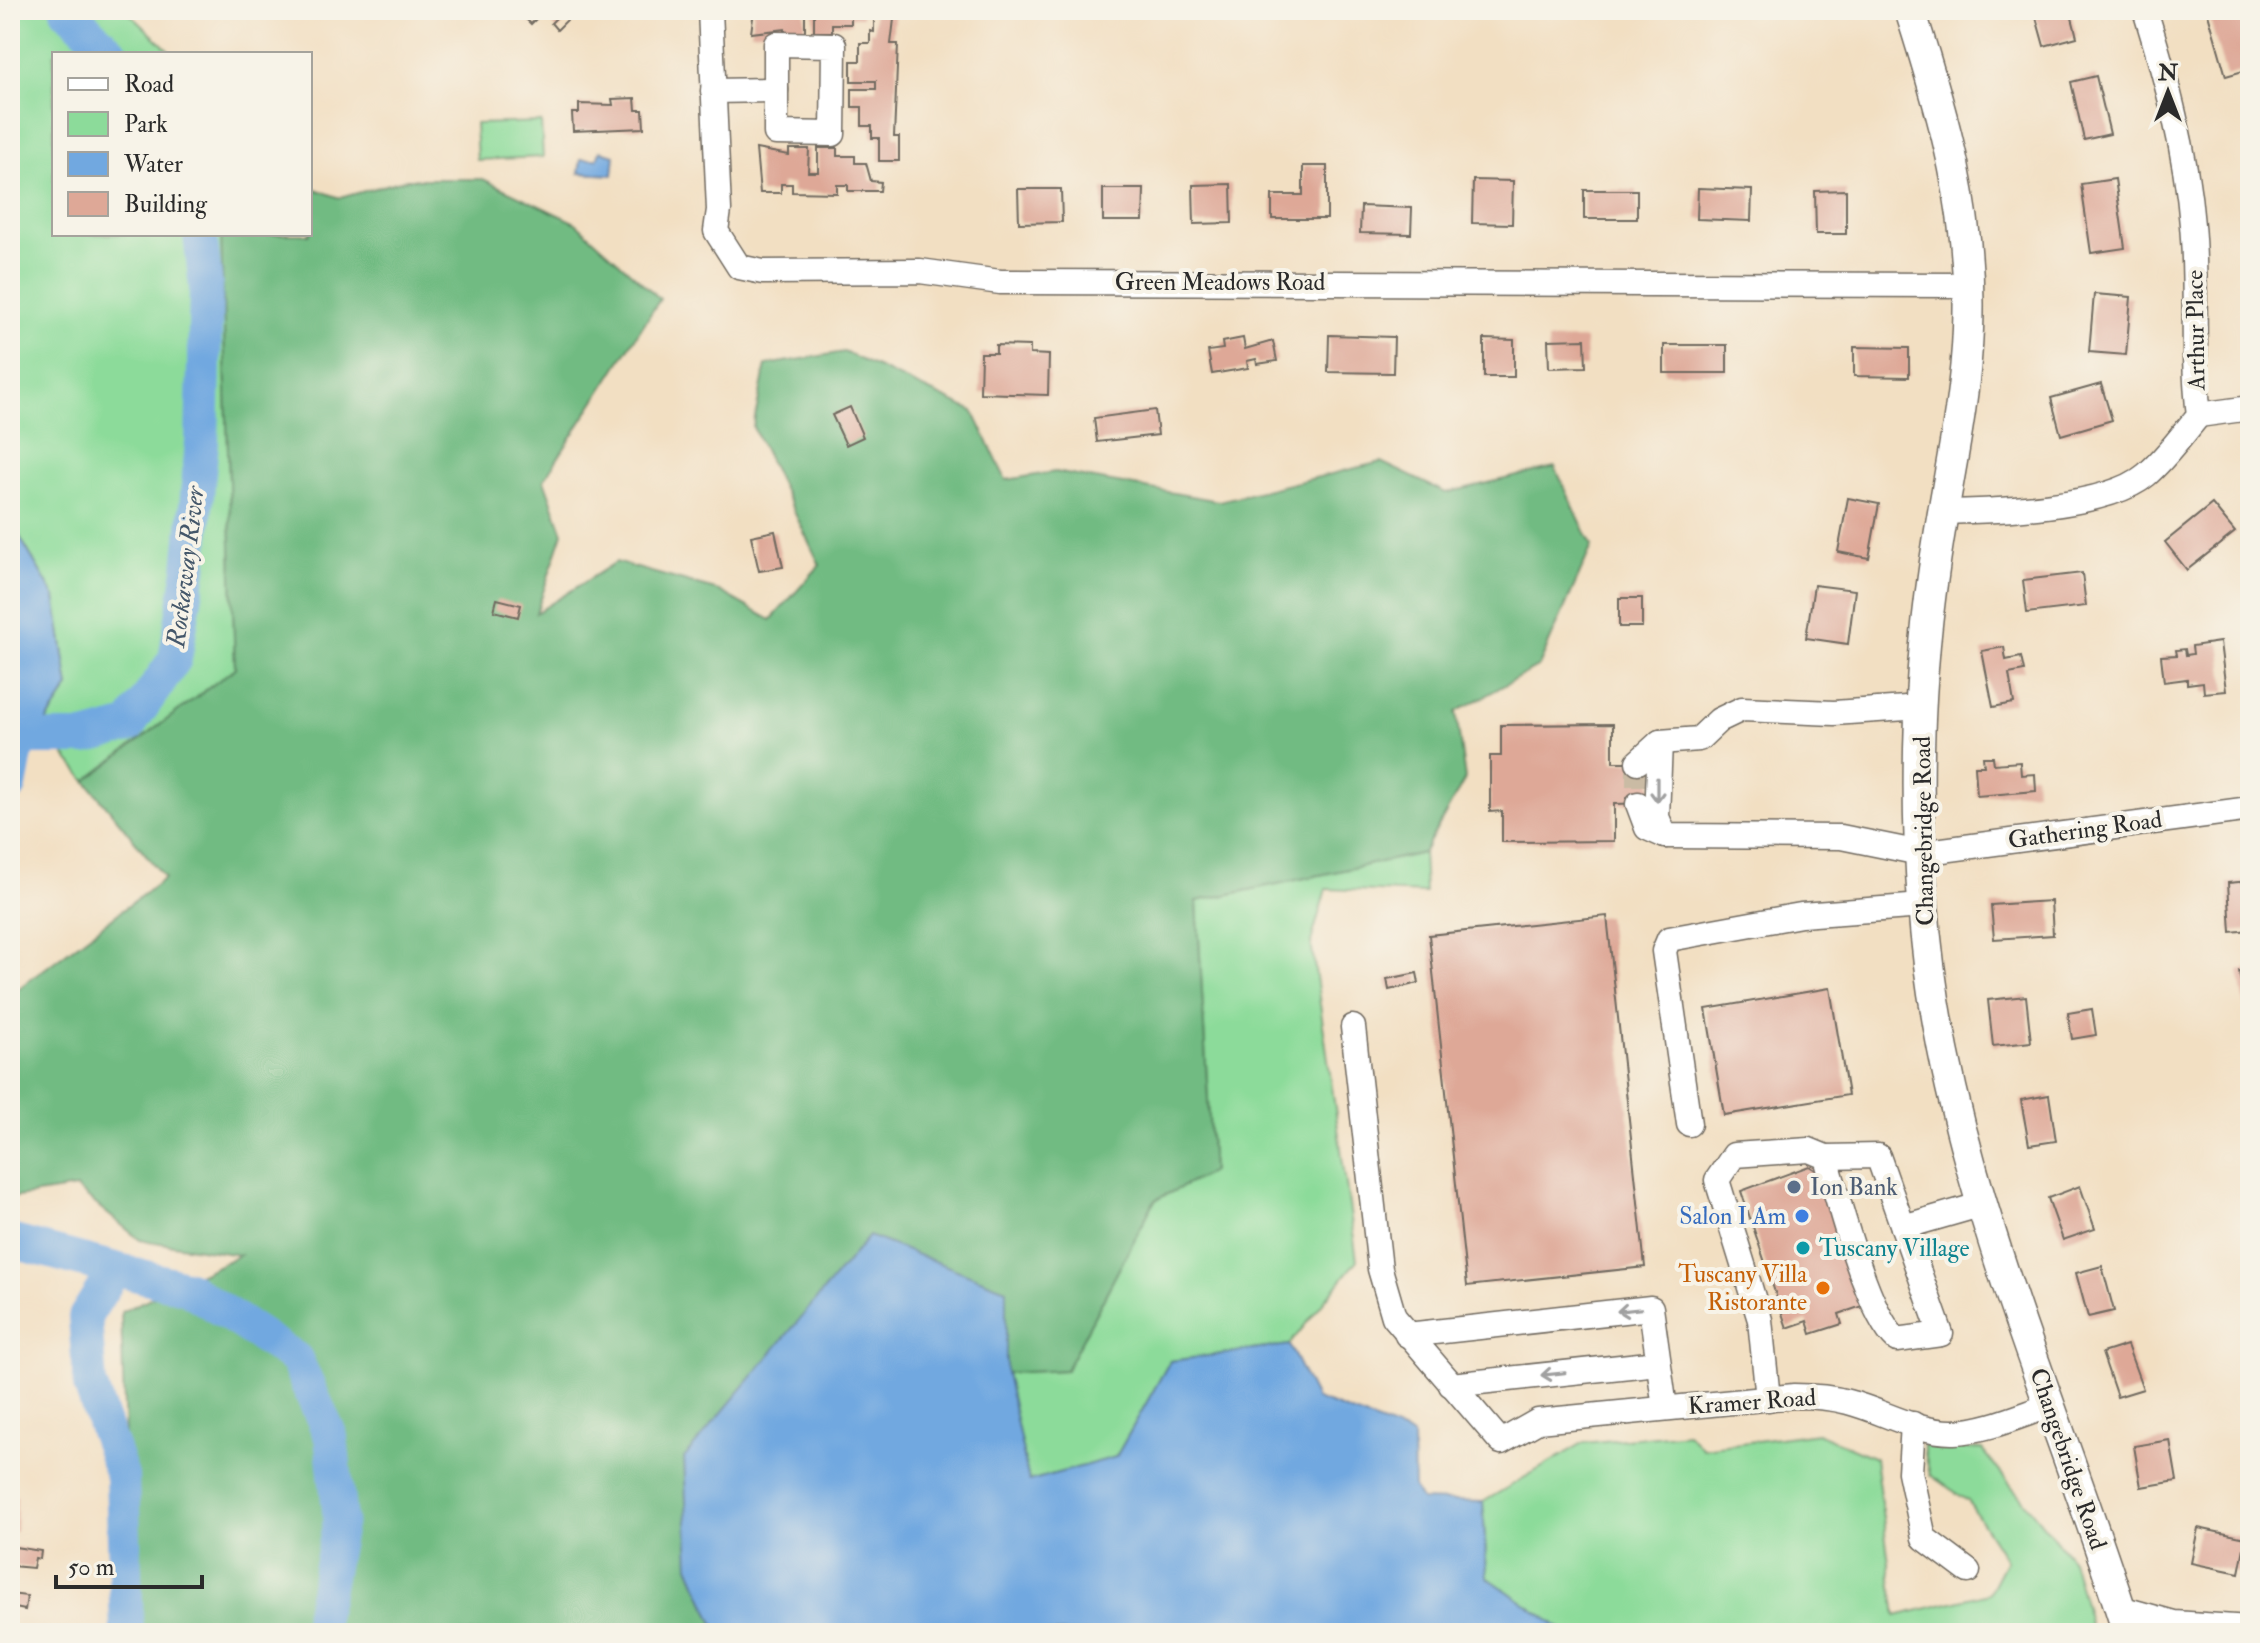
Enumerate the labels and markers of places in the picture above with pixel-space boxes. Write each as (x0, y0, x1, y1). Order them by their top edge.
place label: Ion Bank (1810, 1172, 1898, 1203)
marker: Ion Bank (1785, 1178, 1803, 1196)
place label: Salon I Am (1679, 1201, 1786, 1232)
marker: Salon I Am (1793, 1207, 1811, 1225)
place label: Tuscany Village (1819, 1233, 1970, 1264)
marker: Tuscany Village (1794, 1239, 1812, 1257)
place label: Tuscany Villa Ristorante (1678, 1259, 1808, 1318)
marker: Tuscany Villa Ristorante (1814, 1279, 1832, 1297)

